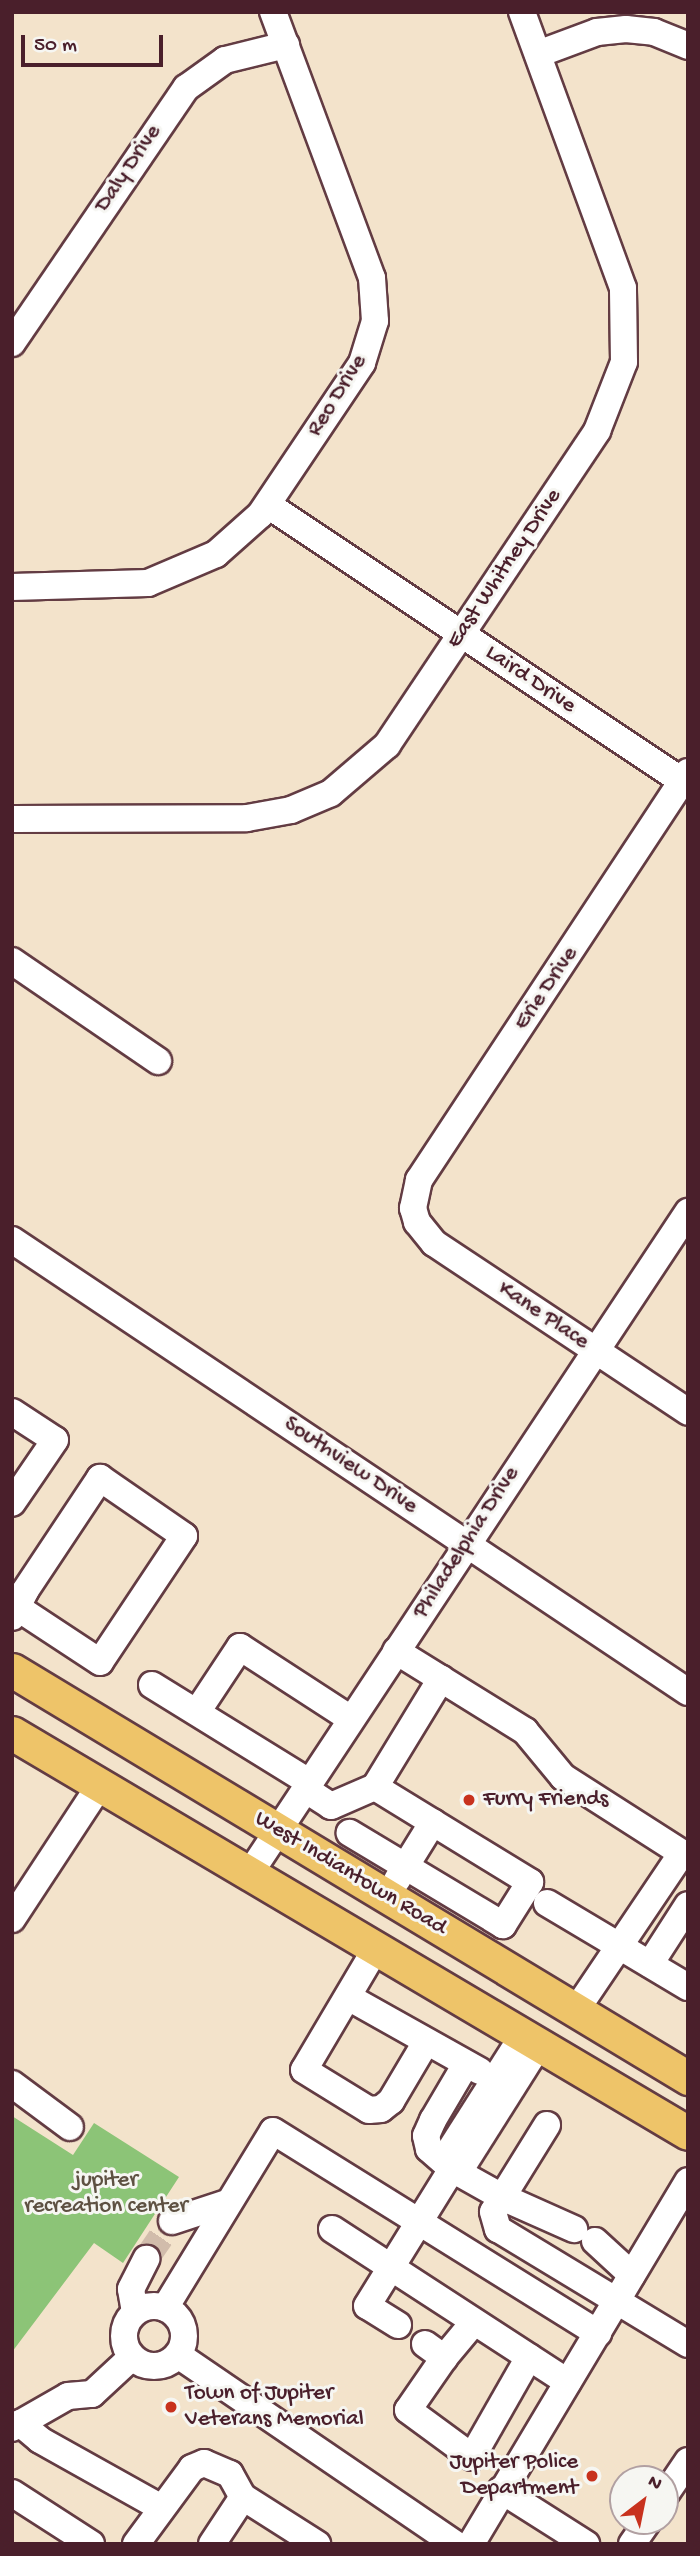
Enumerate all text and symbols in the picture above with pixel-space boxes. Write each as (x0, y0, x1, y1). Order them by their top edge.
scale bar (24, 21, 166, 65)
text: 50 m (34, 34, 77, 59)
street label: Daly Drive (90, 120, 168, 218)
street label: Reo Drive (302, 350, 374, 442)
street label: East Whitney Drive (441, 484, 569, 654)
street label: Laird Drive (479, 640, 581, 720)
street label: Erie Drive (509, 942, 585, 1036)
street label: Kane Place (492, 1276, 594, 1356)
street label: Southview Drive (278, 1411, 422, 1521)
street label: Philadelphia Drive (408, 1462, 526, 1624)
place label: Furry Friends (483, 1786, 608, 1814)
marker: Furry Friends (461, 1792, 477, 1808)
street label: West Indiantown Road (249, 1806, 451, 1942)
park label: jupiter recreation center (24, 2167, 188, 2221)
place label: Town of Jupiter Veterans Memorial (185, 2380, 364, 2434)
marker: Town of Jupiter Veterans Memorial (163, 2399, 179, 2415)
place label: Jupiter Police Department (450, 2449, 578, 2503)
north arrow (609, 2465, 679, 2535)
marker: Jupiter Police Department (584, 2468, 600, 2484)
text: N (643, 2470, 666, 2497)

